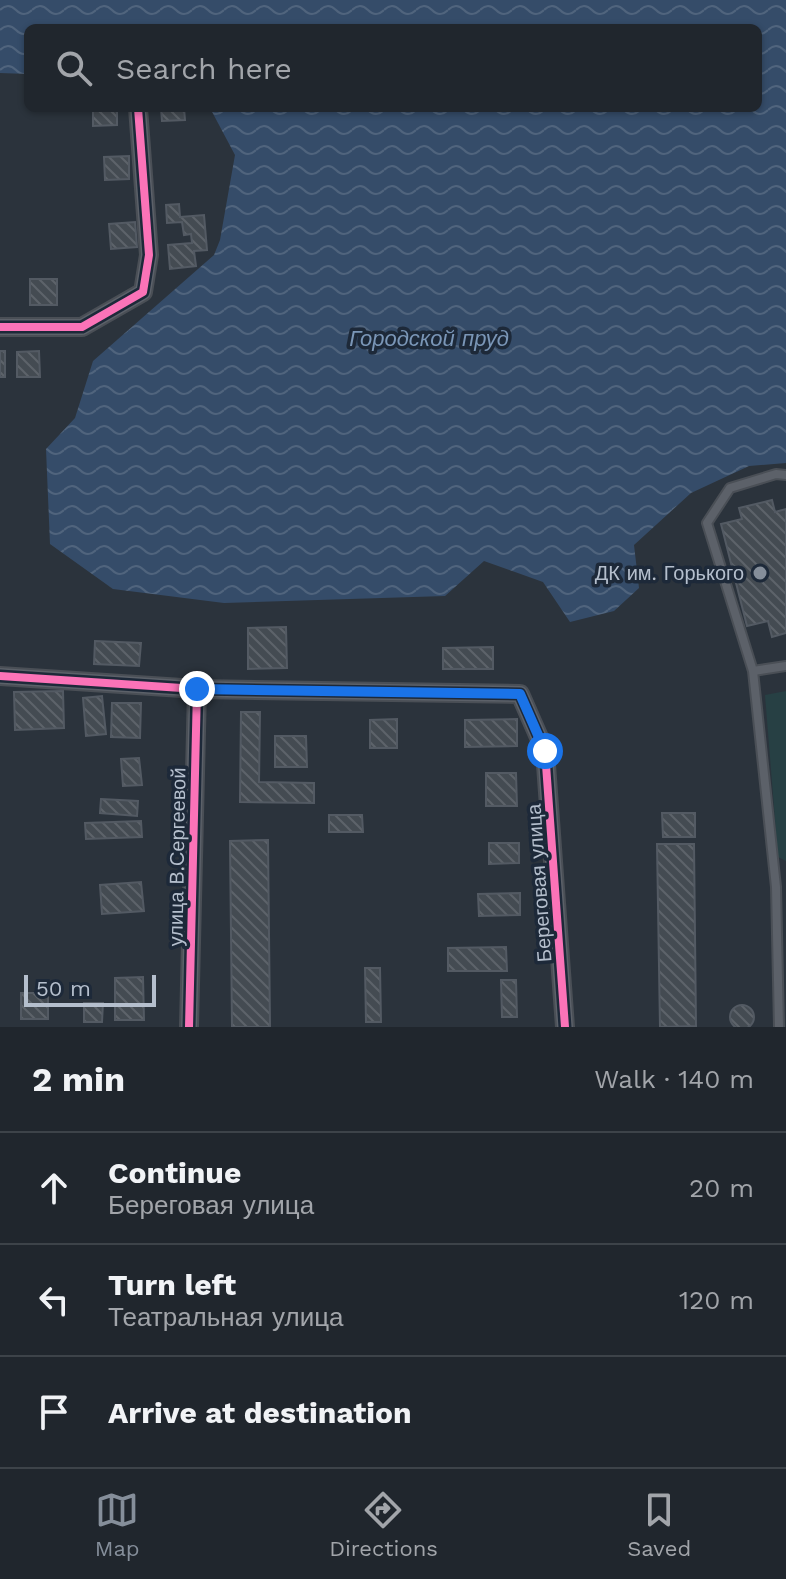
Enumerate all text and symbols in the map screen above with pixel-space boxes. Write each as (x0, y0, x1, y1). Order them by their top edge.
search box (24, 24, 762, 112)
icon: search (52, 46, 96, 90)
text: Search here (116, 51, 292, 86)
water label: Городской пруд (349, 326, 509, 351)
place label: ДК им. Горького (595, 561, 744, 585)
marker: ДК им. Горького (751, 564, 769, 582)
route end (179, 671, 215, 707)
route start (527, 733, 563, 769)
street label: улица В.Сергеевой (163, 767, 191, 947)
street label: Береговая улица (521, 802, 557, 963)
scale bar (24, 971, 156, 1007)
text: 50 m (36, 976, 91, 1001)
text: 2 min (32, 1059, 125, 1099)
text: Walk · 140 m (594, 1064, 754, 1094)
text: Continue (108, 1155, 241, 1190)
icon: ahead (32, 1166, 76, 1210)
text: 20 m (689, 1173, 754, 1203)
text: Береговая улица (108, 1190, 314, 1220)
text: Turn left (108, 1267, 236, 1302)
icon: left (32, 1278, 76, 1322)
text: 120 m (679, 1285, 754, 1315)
text: Театральная улица (108, 1302, 344, 1332)
icon: arrive (32, 1390, 76, 1434)
text: Arrive at destination (108, 1395, 412, 1430)
tab: Map (95, 1488, 140, 1561)
tab: Directions (329, 1488, 438, 1561)
tab: Saved (627, 1488, 691, 1561)

